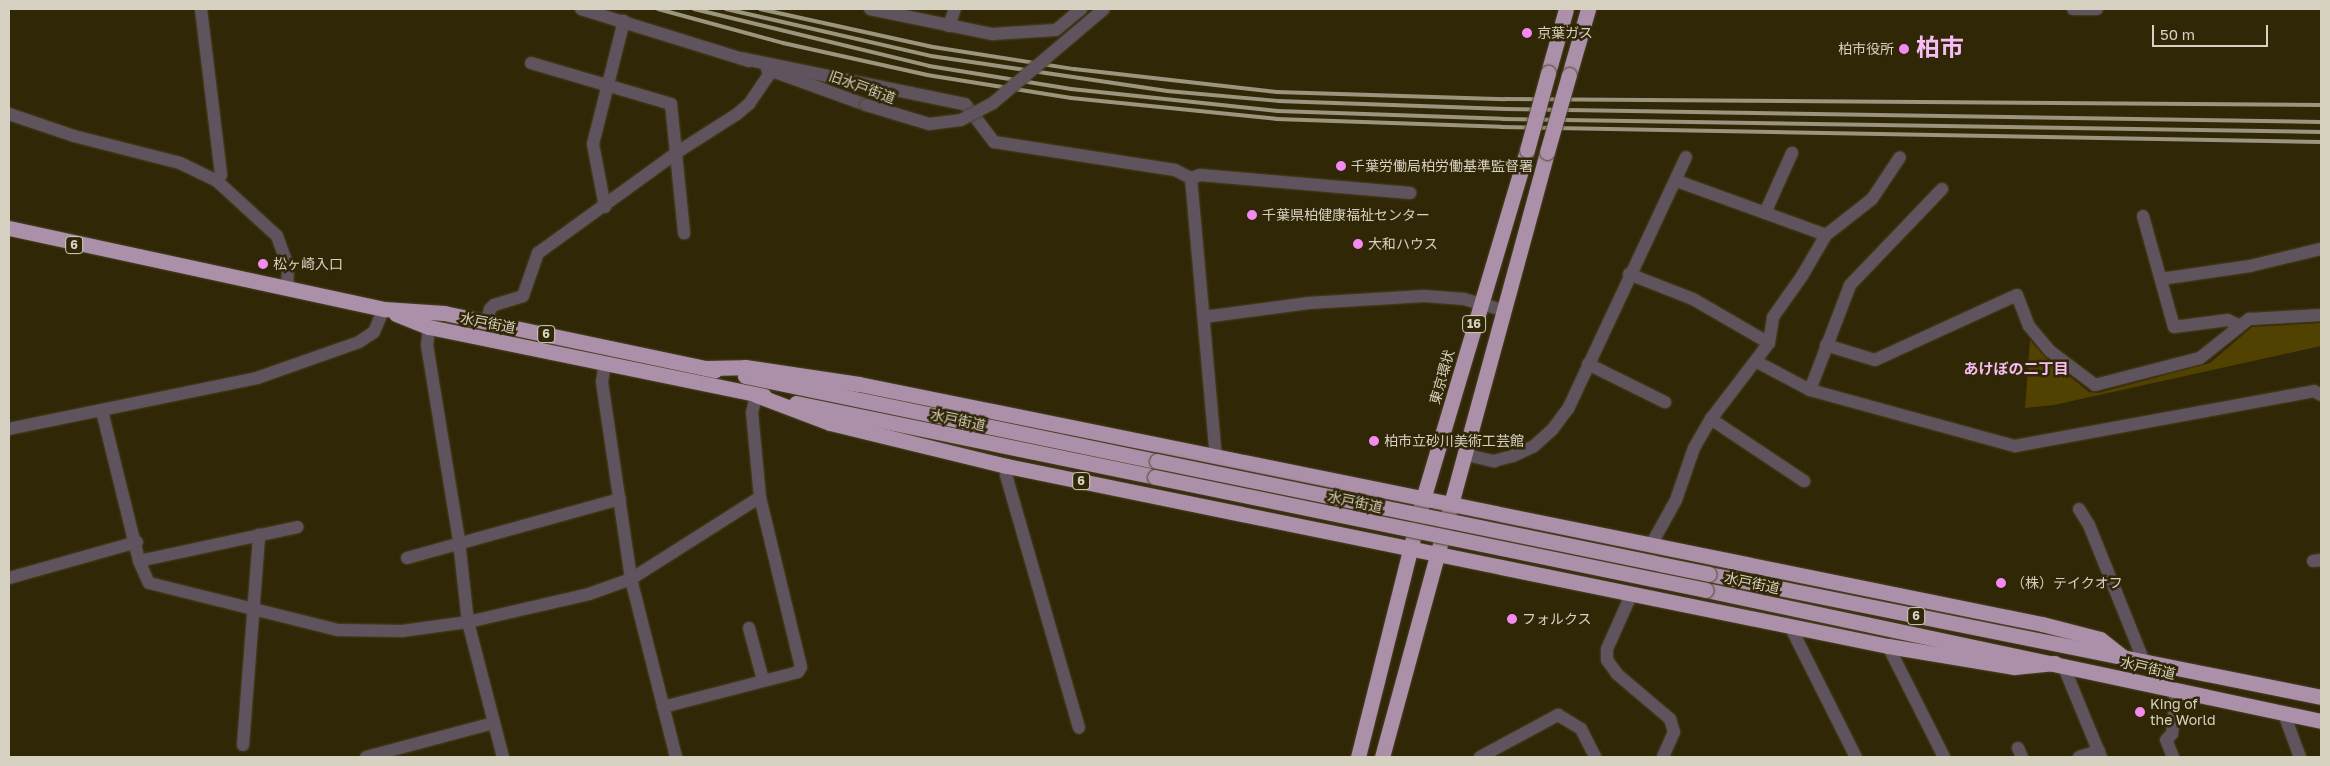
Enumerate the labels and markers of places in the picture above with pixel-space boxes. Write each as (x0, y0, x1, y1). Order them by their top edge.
place label: 京葉ガス (1537, 25, 1593, 41)
marker: 京葉ガス (1521, 27, 1533, 39)
place label: 柏市役所 (1838, 41, 1894, 57)
marker: 柏市役所 (1898, 43, 1910, 55)
place label: 千葉労働局柏労働基準監督署 (1351, 158, 1533, 174)
marker: 千葉労働局柏労働基準監督署 (1335, 160, 1347, 172)
place label: 千葉県柏健康福祉センター (1262, 207, 1430, 223)
marker: 千葉県柏健康福祉センター (1246, 209, 1258, 221)
place label: 大和ハウス (1368, 236, 1438, 252)
marker: 大和ハウス (1352, 238, 1364, 250)
place label: 松ヶ崎入口 (273, 256, 343, 272)
marker: 松ヶ崎入口 (257, 258, 269, 270)
place label: 柏市立砂川美術工芸館 (1384, 433, 1524, 449)
marker: 柏市立砂川美術工芸館 (1368, 435, 1380, 447)
place label: （株）テイクオフ (2011, 575, 2123, 591)
marker: （株）テイクオフ (1995, 577, 2007, 589)
place label: フォルクス (1522, 611, 1592, 627)
marker: フォルクス (1506, 613, 1518, 625)
place label: King of the World (2150, 696, 2216, 729)
marker: King of the World (2134, 706, 2146, 718)

